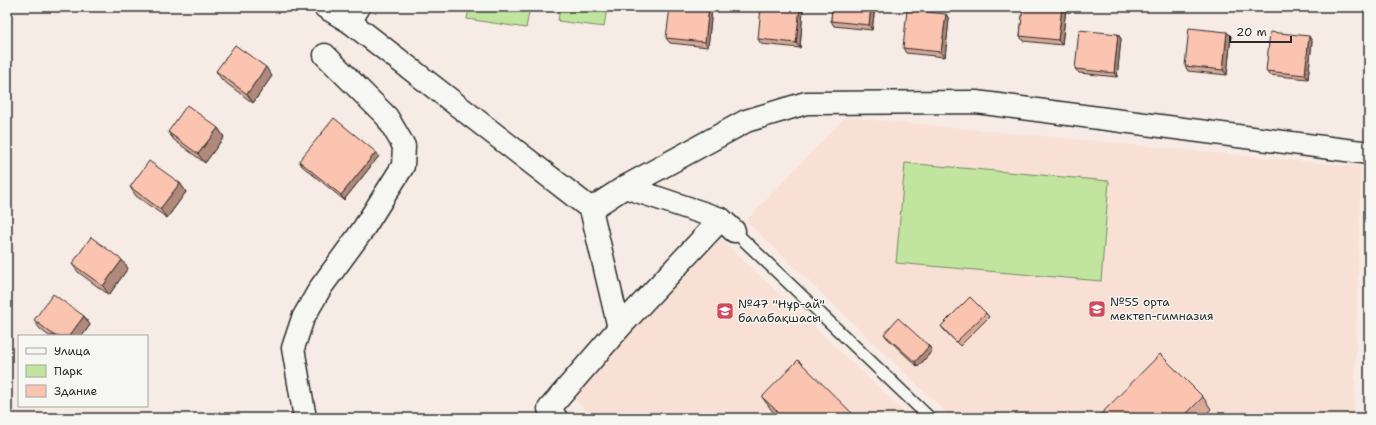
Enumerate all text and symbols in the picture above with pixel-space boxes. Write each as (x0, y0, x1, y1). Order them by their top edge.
scale bar (1230, 18, 1291, 44)
text: 20 m (1236, 24, 1267, 40)
place label: №55 орта мектеп-гимназия (1110, 294, 1214, 324)
place label: №47 "Нұр-ай" балабақшасы (738, 296, 825, 326)
school or university icon: №55 орта мектеп-гимназия (1087, 299, 1107, 319)
school or university icon: №47 "Нұр-ай" балабақшасы (715, 301, 735, 321)
legend (18, 335, 148, 407)
text: Улица (54, 343, 91, 359)
text: Парк (54, 363, 83, 379)
text: Здание (54, 383, 98, 399)

